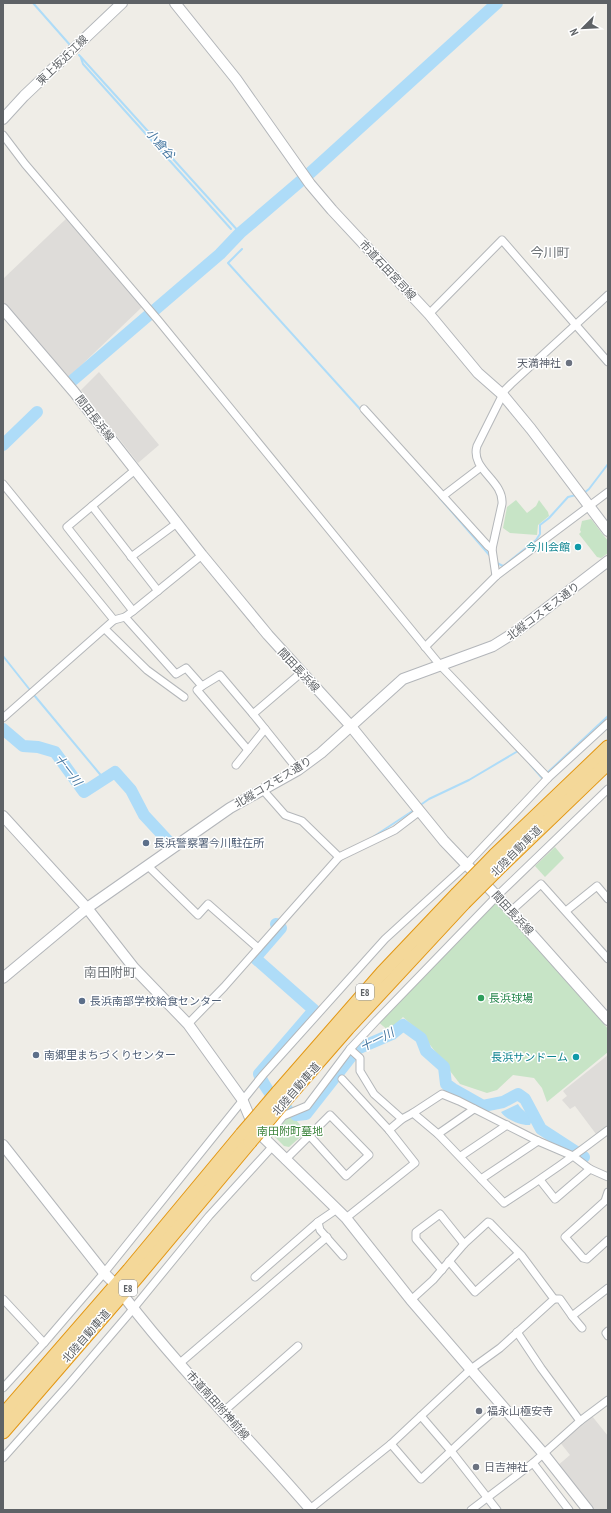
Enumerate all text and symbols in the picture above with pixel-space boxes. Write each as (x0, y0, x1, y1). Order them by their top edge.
north arrow (563, 8, 603, 48)
text: N (566, 26, 581, 38)
street label: 東上坂近江線 (33, 32, 91, 88)
water label: 小倉谷 (143, 125, 179, 163)
street label: 市道石田宮司線 (357, 237, 419, 303)
district label: 今川町 (530, 244, 570, 261)
place label: 天満神社 (517, 356, 561, 370)
marker: 天満神社 (564, 358, 574, 368)
street label: 間田長浜線 (73, 392, 117, 444)
place label: 今川会館 (526, 540, 570, 554)
marker: 今川会館 (573, 542, 583, 552)
street label: 北縦コスモス通り (504, 579, 582, 643)
street label: 間田長浜線 (275, 645, 323, 695)
water label: 十一川 (51, 751, 87, 790)
street label: 北縦コスモス通り (232, 753, 314, 811)
street label: 北陸自動車道 (488, 823, 544, 879)
place label: 長浜警察署今川駐在所 (154, 836, 265, 850)
marker: 長浜警察署今川駐在所 (141, 838, 151, 848)
street label: 間田長浜線 (489, 888, 537, 938)
district label: 南田附町 (84, 964, 136, 981)
road number: E8 (356, 984, 374, 1000)
place label: 長浜球場 (489, 991, 533, 1005)
marker: 長浜球場 (476, 993, 486, 1003)
place label: 長浜南部学校給食センター (90, 994, 222, 1008)
marker: 長浜南部学校給食センター (77, 996, 87, 1006)
water label: 十一川 (357, 1024, 398, 1054)
place label: 南郷里まちづくりセンター (44, 1048, 176, 1062)
marker: 南郷里まちづくりセンター (31, 1050, 41, 1060)
place label: 長浜サンドーム (491, 1050, 568, 1064)
marker: 長浜サンドーム (571, 1052, 581, 1062)
street label: 北陸自動車道 (269, 1060, 323, 1118)
park label: 南田附町墓地 (257, 1124, 323, 1138)
road number: E8 (119, 1280, 137, 1296)
street label: 北陸自動車道 (59, 1307, 113, 1365)
street label: 市道南田附神前線 (183, 1368, 253, 1442)
place label: 福永山極安寺 (487, 1404, 553, 1418)
marker: 福永山極安寺 (474, 1406, 484, 1416)
place label: 日吉神社 (484, 1460, 528, 1474)
marker: 日吉神社 (471, 1462, 481, 1472)

